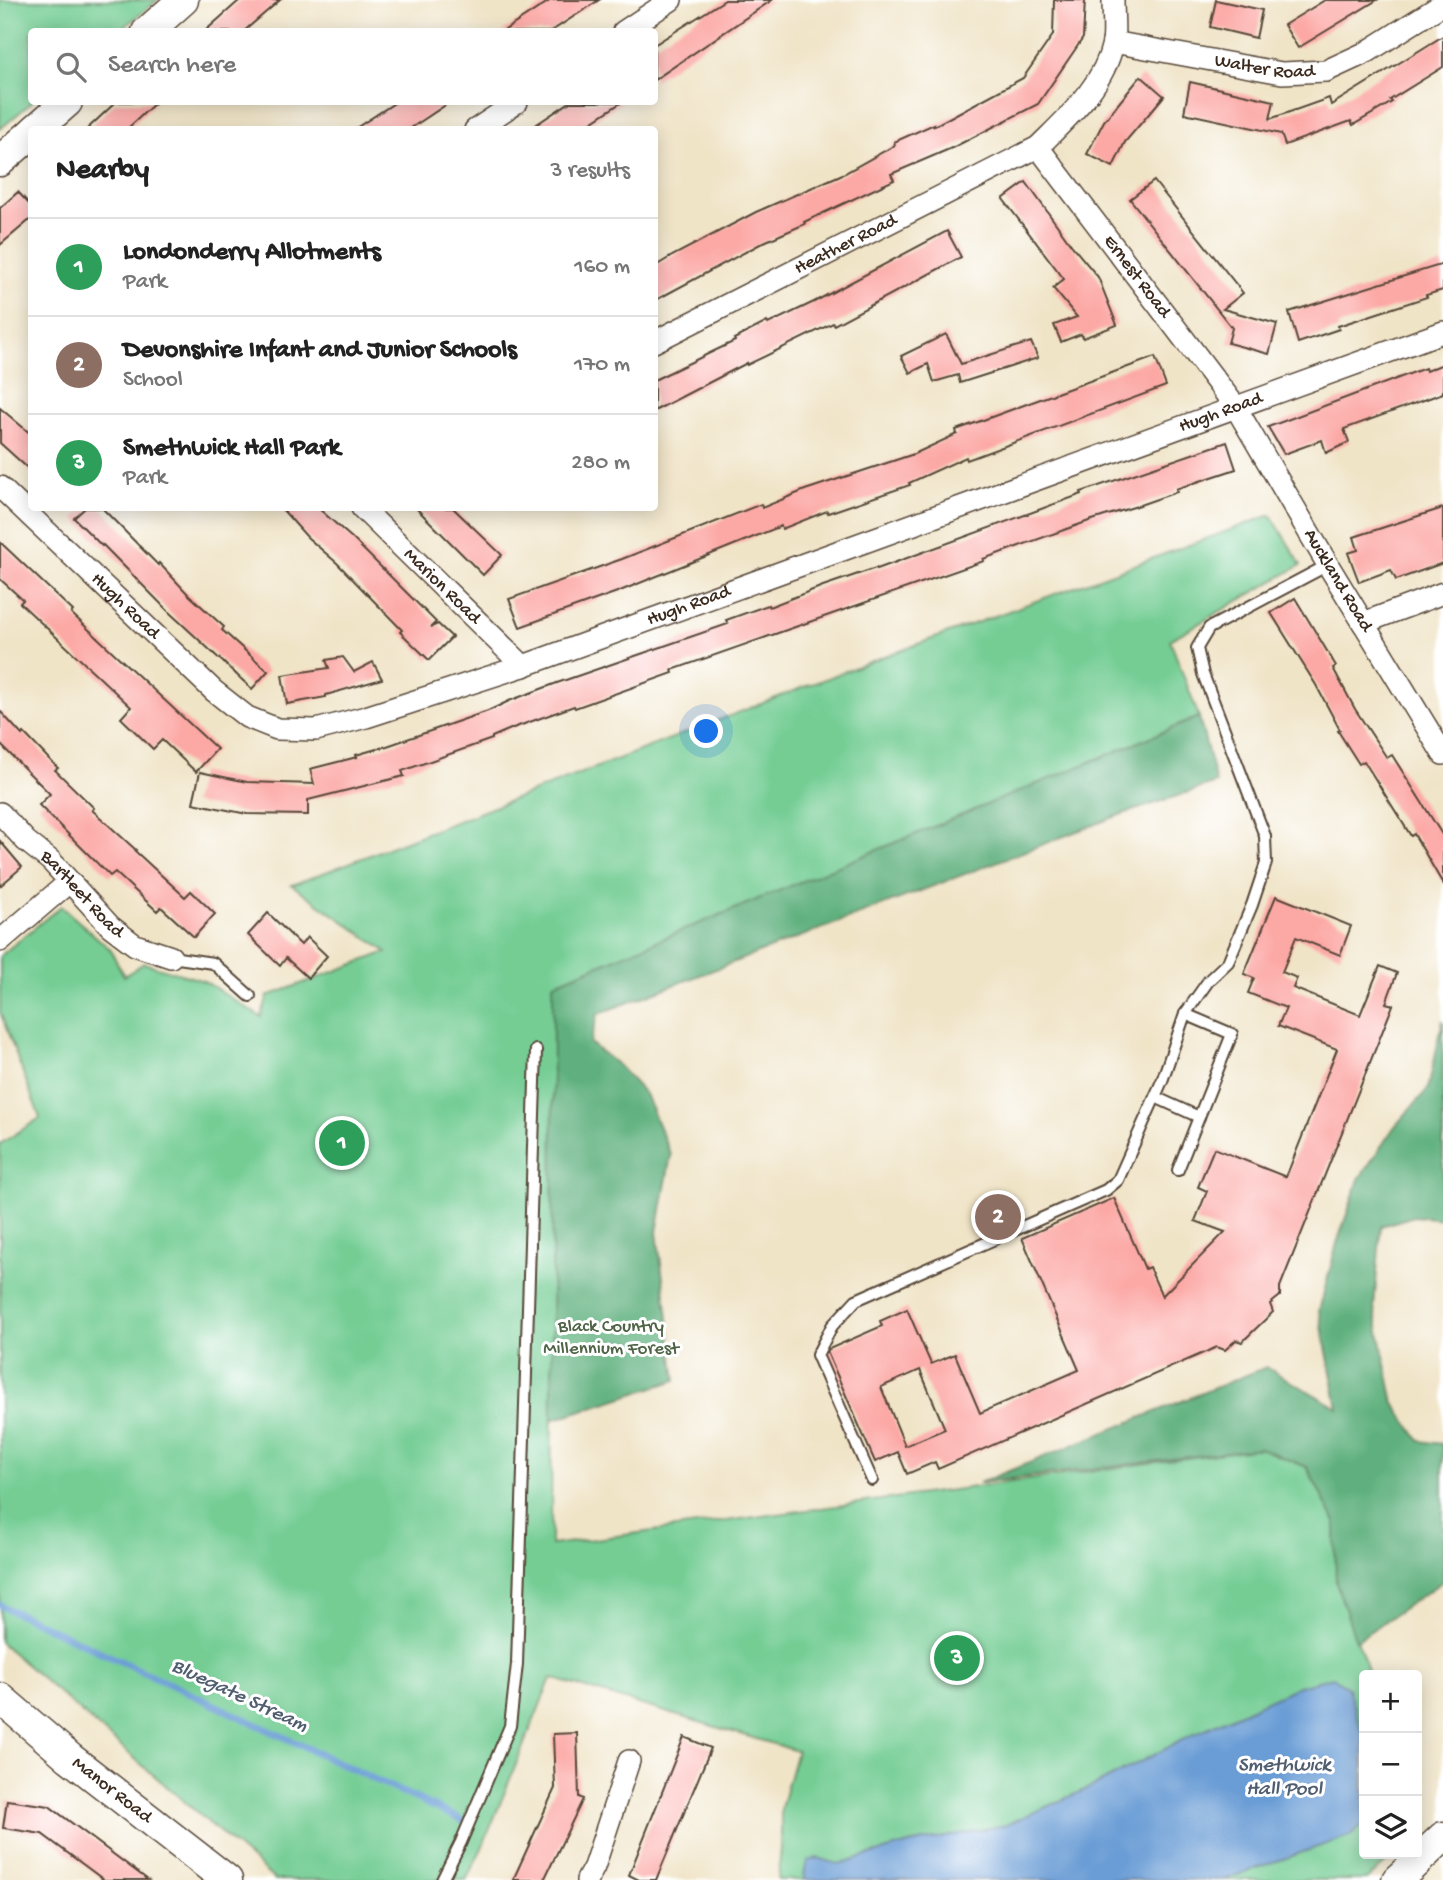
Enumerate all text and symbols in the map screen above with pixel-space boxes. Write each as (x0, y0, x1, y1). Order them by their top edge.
search box (28, 28, 658, 105)
icon: search (52, 48, 90, 86)
street label: Walter Road (1213, 49, 1317, 85)
text: Search here (108, 51, 236, 82)
text: Nearby (56, 154, 149, 189)
text: 3 results (550, 158, 630, 185)
street label: Heather Road (791, 208, 902, 280)
street label: Ernest Road (1098, 231, 1177, 324)
text: Londonderry Allotments (123, 238, 381, 269)
text: 1 (74, 254, 84, 281)
text: 160 m (574, 254, 630, 281)
text: Park (123, 269, 167, 296)
text: Devonshire Infant and Junior Schools (123, 336, 517, 367)
text: 2 (73, 352, 85, 379)
text: 170 m (574, 352, 630, 379)
text: School (123, 367, 183, 394)
street label: Hugh Road (1176, 386, 1267, 438)
text: Smethwick Hall Park (123, 434, 340, 465)
text: 3 (73, 450, 85, 477)
text: 280 m (571, 450, 630, 477)
text: Park (123, 465, 167, 492)
street label: Auckland Road (1298, 525, 1379, 638)
street label: Marion Road (398, 543, 487, 631)
street label: Hugh Road (86, 568, 166, 646)
street label: Hugh Road (644, 580, 735, 631)
your location (689, 714, 723, 748)
street label: Bartleet Road (35, 845, 130, 945)
pin: 1 (319, 1117, 365, 1169)
pin: 2 (975, 1191, 1021, 1243)
park label: Black Country Millennium Forest (543, 1316, 681, 1361)
pin: 3 (934, 1632, 980, 1684)
water label: Bluegate Stream (167, 1655, 311, 1739)
map controls (1359, 1670, 1422, 1859)
button: + (1359, 1670, 1422, 1733)
button: − (1359, 1733, 1422, 1796)
street label: Manor Road (67, 1752, 158, 1830)
water label: Smethwick Hall Pool (1238, 1754, 1333, 1803)
button: layers (1359, 1796, 1422, 1859)

